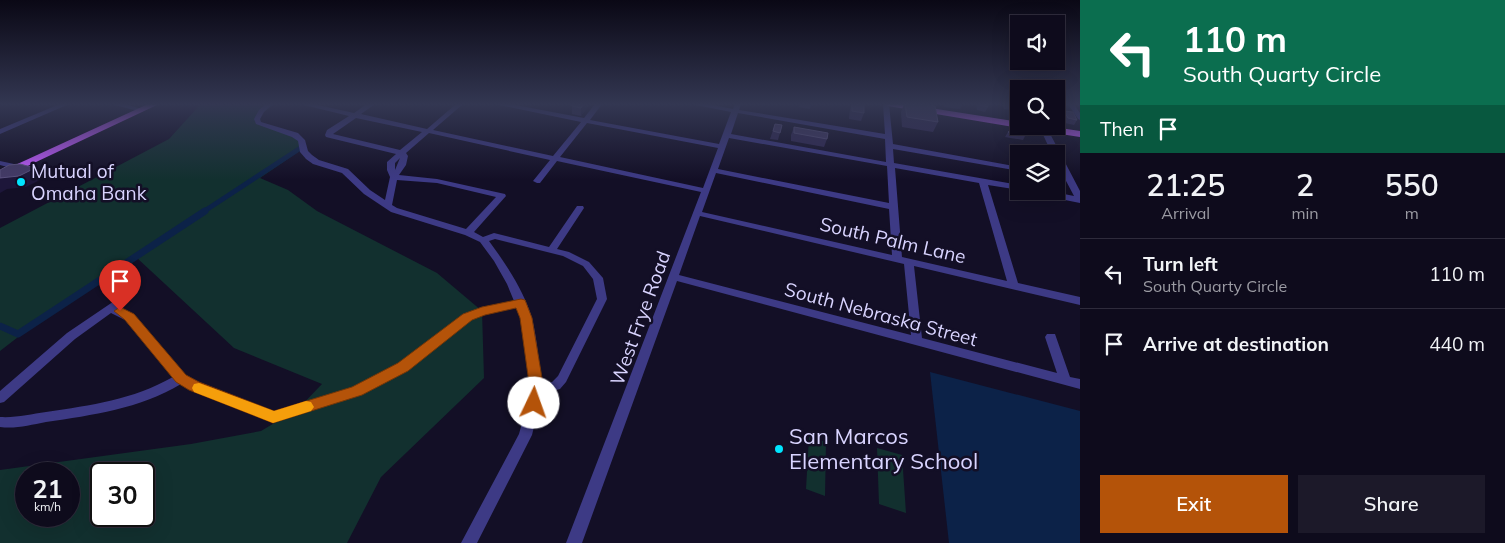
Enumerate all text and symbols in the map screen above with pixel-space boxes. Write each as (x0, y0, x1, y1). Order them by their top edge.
map controls (1010, 15, 1065, 200)
button: sound (1010, 15, 1065, 70)
text: 110 m (1183, 17, 1287, 61)
icon: left (1100, 20, 1165, 85)
text: South Quarty Circle (1183, 60, 1381, 88)
button: search (1010, 80, 1065, 135)
icon: arrive (1154, 115, 1182, 143)
text: Then (1100, 117, 1144, 141)
button: layers (1010, 145, 1065, 200)
place label: Mutual of Omaha Bank (31, 159, 147, 205)
text: 21:25 (1146, 166, 1225, 204)
text: 2 (1296, 166, 1314, 204)
text: 550 (1385, 166, 1439, 204)
marker: Mutual of Omaha Bank (15, 176, 27, 188)
text: Arrival (1161, 203, 1210, 223)
text: min (1291, 203, 1319, 223)
text: m (1405, 203, 1419, 223)
street label: South Palm Lane (818, 212, 968, 268)
street label: West Frye Road (605, 248, 675, 388)
text: Turn left (1143, 252, 1218, 276)
pin (99, 260, 141, 311)
icon: left (1100, 260, 1128, 288)
text: 110 m (1429, 262, 1485, 286)
icon: arrive (106, 267, 134, 295)
text: South Quarty Circle (1143, 276, 1287, 296)
street label: South Nebraska Street (782, 277, 980, 351)
icon: arrive (1100, 330, 1128, 358)
text: Arrive at destination (1143, 332, 1329, 356)
text: 440 m (1429, 332, 1485, 356)
position arrow (507, 376, 559, 428)
place label: San Marcos Elementary School (789, 422, 978, 475)
marker: San Marcos Elementary School (773, 443, 785, 455)
speed limit sign: 30 (90, 462, 155, 527)
text: 21 (32, 473, 63, 504)
button: Exit (1100, 475, 1288, 533)
button: Share (1298, 475, 1485, 533)
text: km/h (34, 499, 61, 514)

